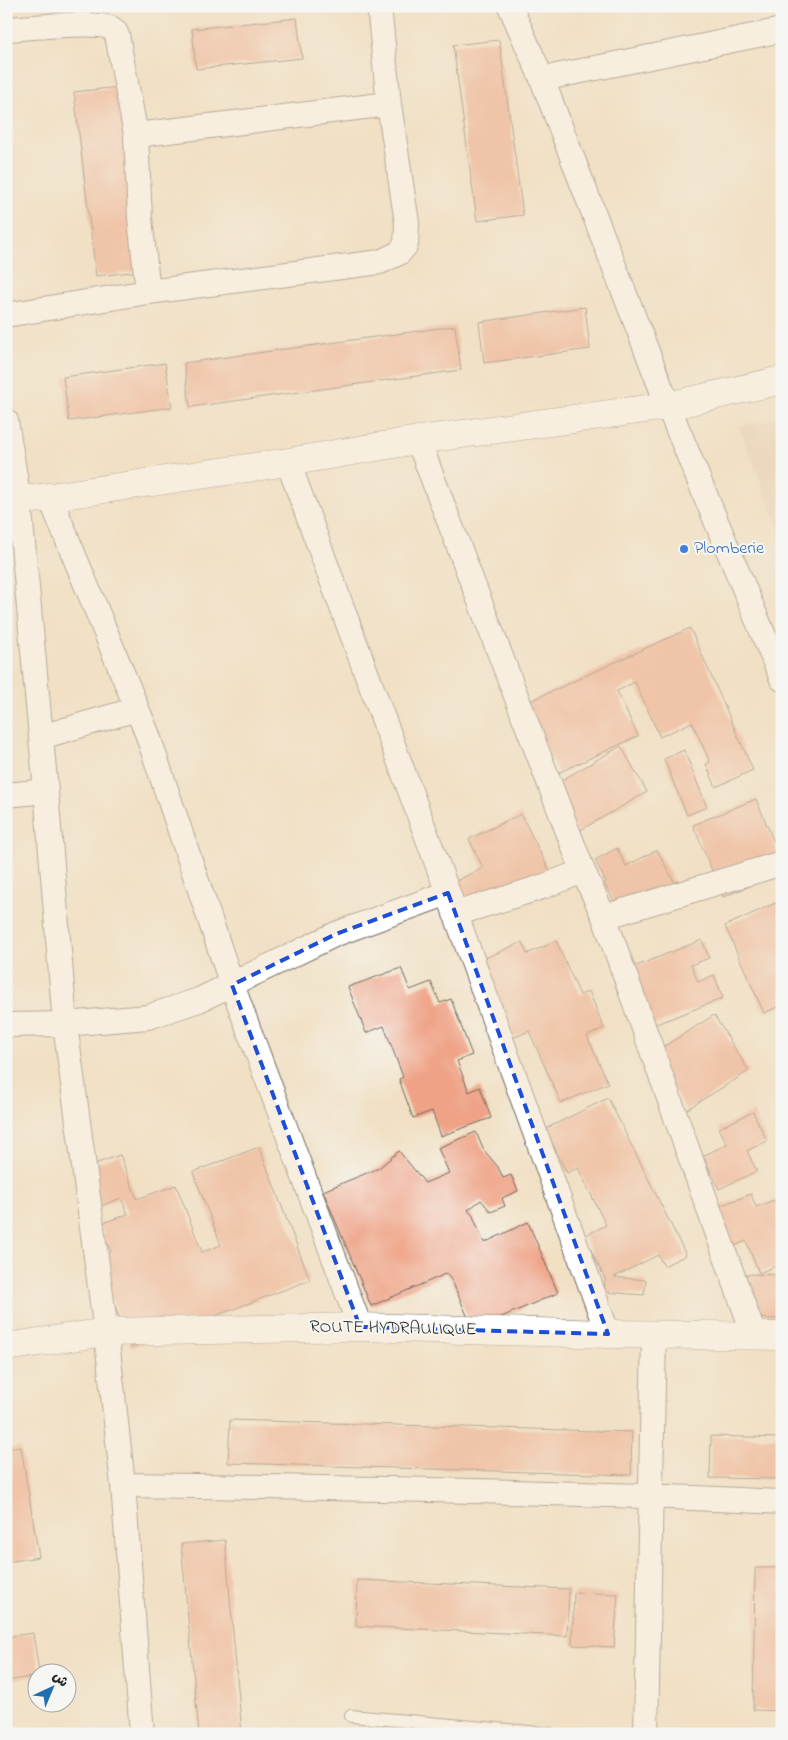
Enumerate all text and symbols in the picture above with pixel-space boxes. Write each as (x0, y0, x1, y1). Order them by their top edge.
place label: Plomberie (694, 536, 765, 562)
marker: Plomberie (678, 543, 690, 555)
street label: ROUTE HYDRAULIQUE (309, 1315, 477, 1343)
north arrow (28, 1662, 78, 1712)
text: ش (47, 1667, 73, 1693)

